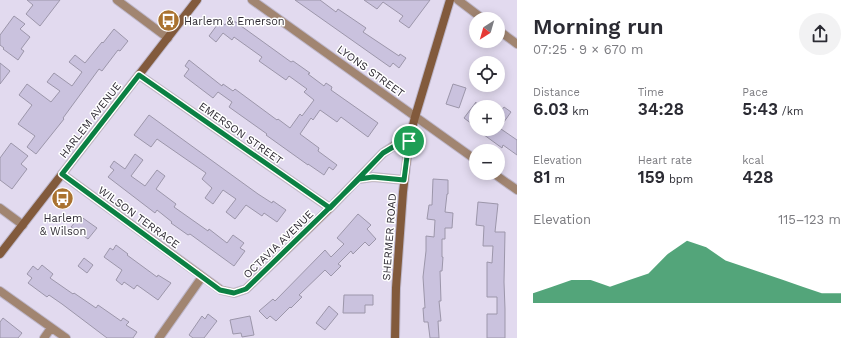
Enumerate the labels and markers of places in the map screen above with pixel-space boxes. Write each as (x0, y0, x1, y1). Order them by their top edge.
bus stop icon: Harlem & Emerson (155, 8, 181, 34)
place label: Harlem & Emerson (184, 15, 285, 28)
pin (392, 124, 426, 158)
bus stop icon: Harlem & Wilson (50, 185, 76, 211)
place label: Harlem & Wilson (40, 212, 86, 238)

